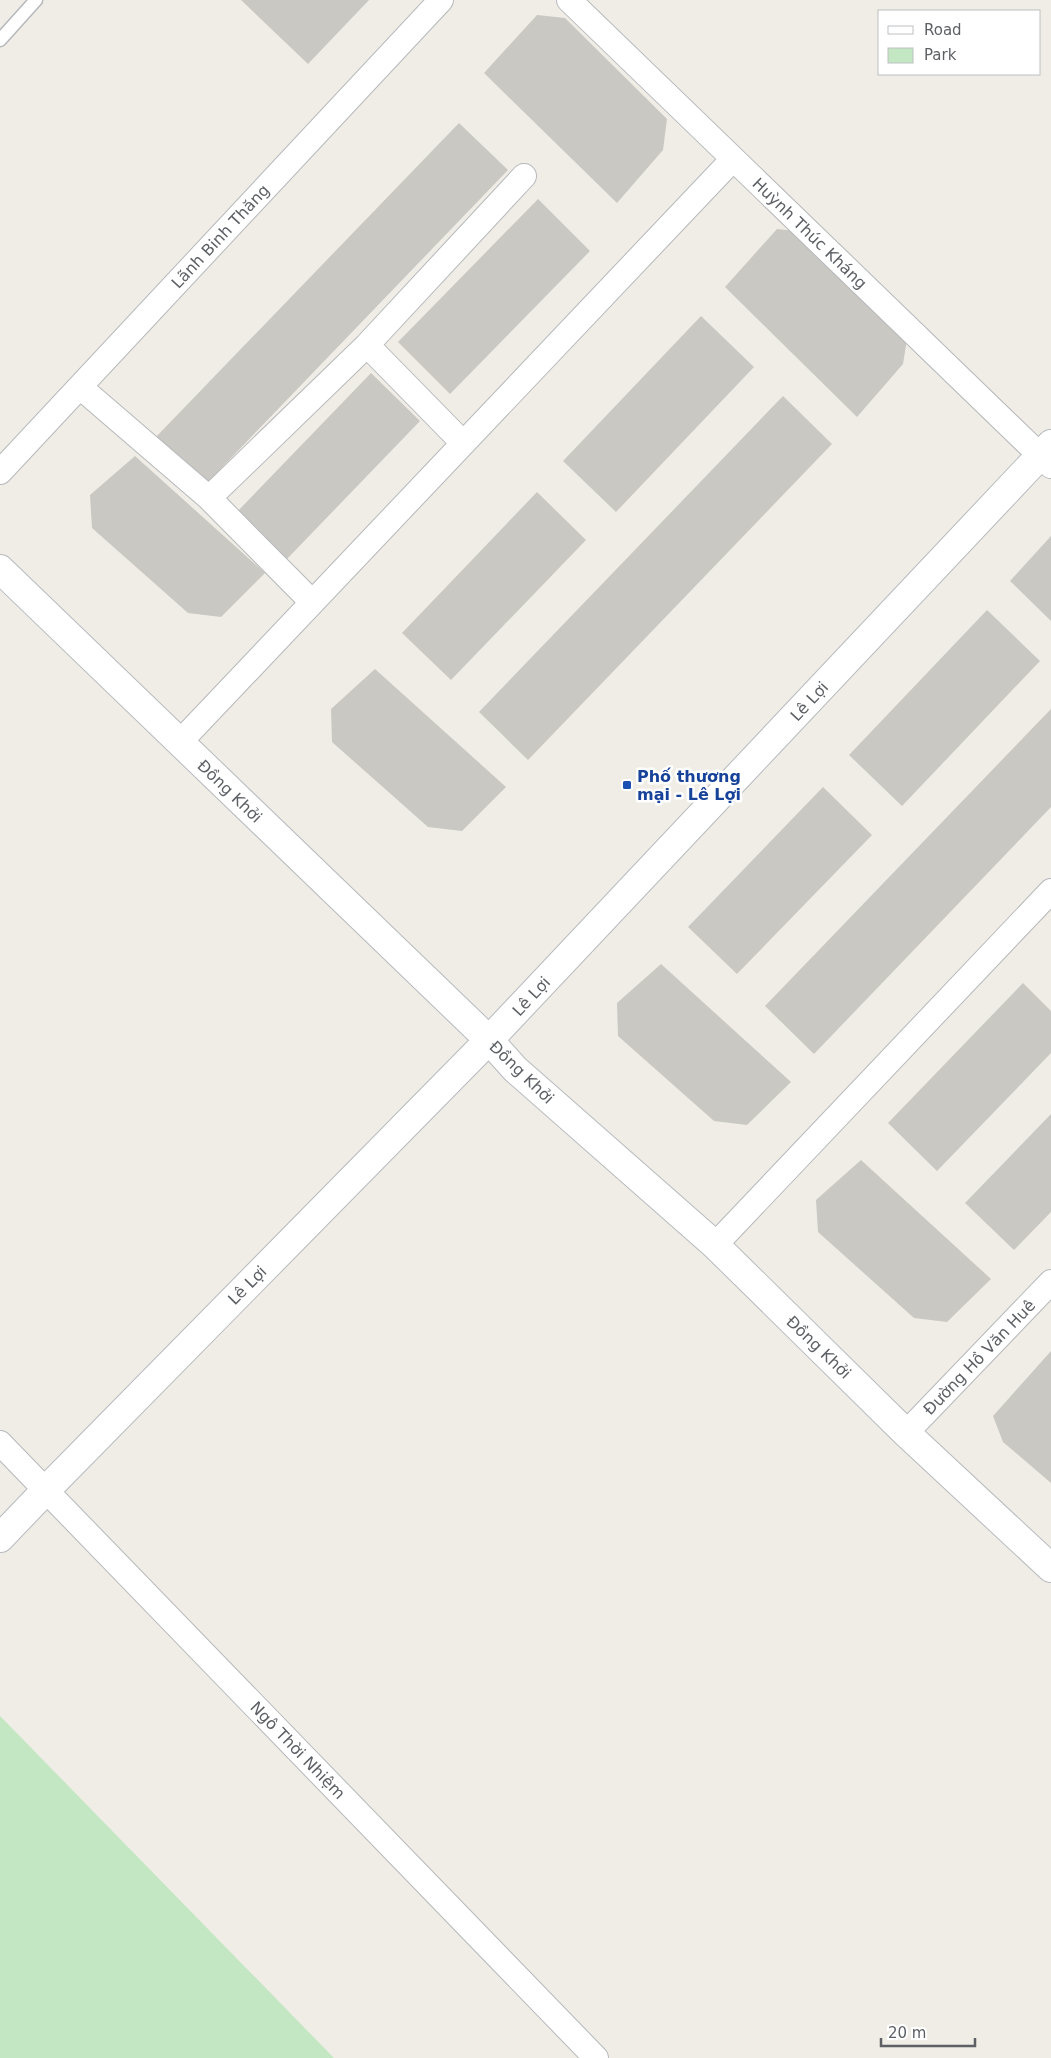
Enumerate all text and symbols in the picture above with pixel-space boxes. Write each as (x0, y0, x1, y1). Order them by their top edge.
legend (878, 10, 1041, 75)
text: Road (924, 21, 962, 39)
text: Park (924, 46, 957, 64)
street label: Huỳnh Thúc Kháng (748, 174, 871, 293)
street label: Lãnh Binh Thăng (167, 181, 273, 292)
street label: Lê Lợi (786, 678, 832, 725)
street label: Đồng Khởi (193, 756, 266, 827)
place label: Phố thương mại - Lê Lợi (637, 767, 741, 804)
marker: Phố thương mại - Lê Lợi (621, 779, 633, 791)
street label: Lê Lợi (508, 973, 554, 1020)
street label: Đồng Khởi (485, 1037, 558, 1108)
street label: Lê Lợi (224, 1262, 271, 1309)
street label: Đường Hồ Văn Huê (920, 1296, 1039, 1419)
street label: Đồng Khởi (782, 1312, 855, 1383)
street label: Ngô Thời Nhiệm (246, 1698, 349, 1803)
scale bar (881, 2016, 975, 2048)
text: 20 m (888, 2024, 926, 2042)

